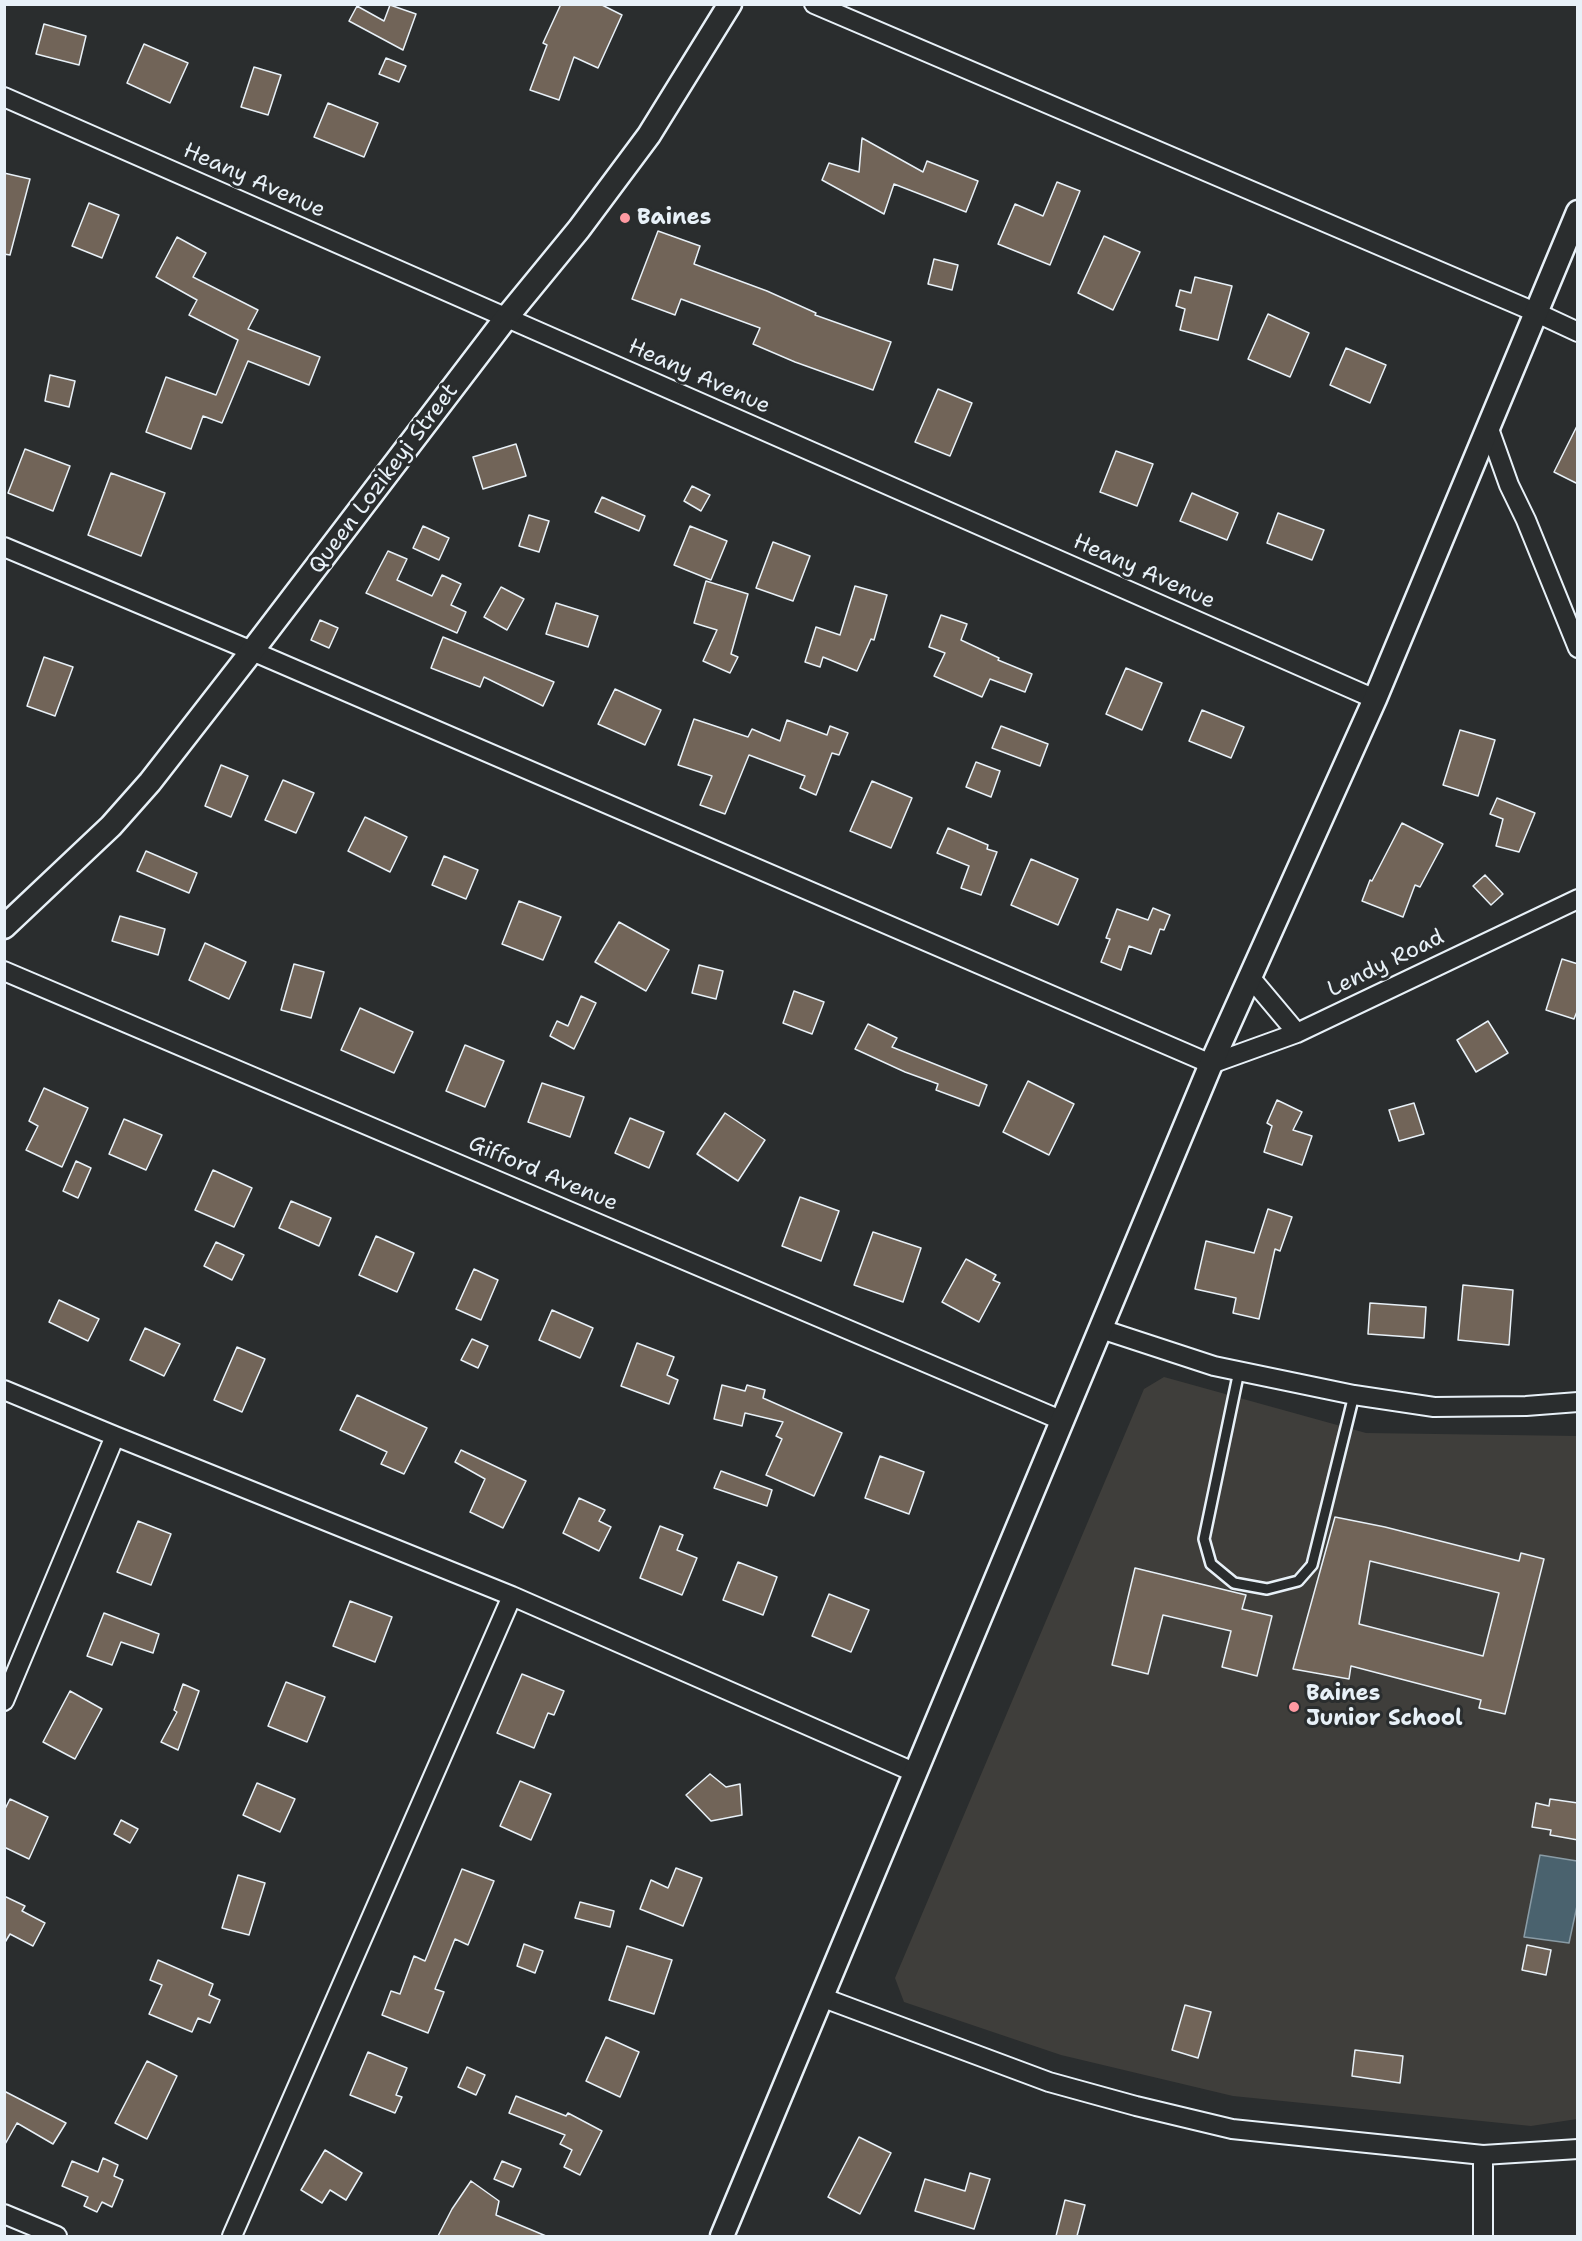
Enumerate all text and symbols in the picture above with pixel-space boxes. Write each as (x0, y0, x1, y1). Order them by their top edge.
street label: Heany Avenue (179, 138, 329, 224)
place label: Baines (637, 205, 711, 231)
marker: Baines (618, 211, 632, 225)
street label: Heany Avenue (624, 334, 774, 420)
street label: Queen Lozikeyi Street (304, 379, 464, 579)
street label: Heany Avenue (1069, 529, 1219, 615)
street label: Lendy Road (1323, 924, 1449, 1004)
street label: Gifford Avenue (464, 1131, 622, 1217)
place label: Baines Junior School (1306, 1681, 1463, 1732)
marker: Baines Junior School (1287, 1700, 1301, 1714)

